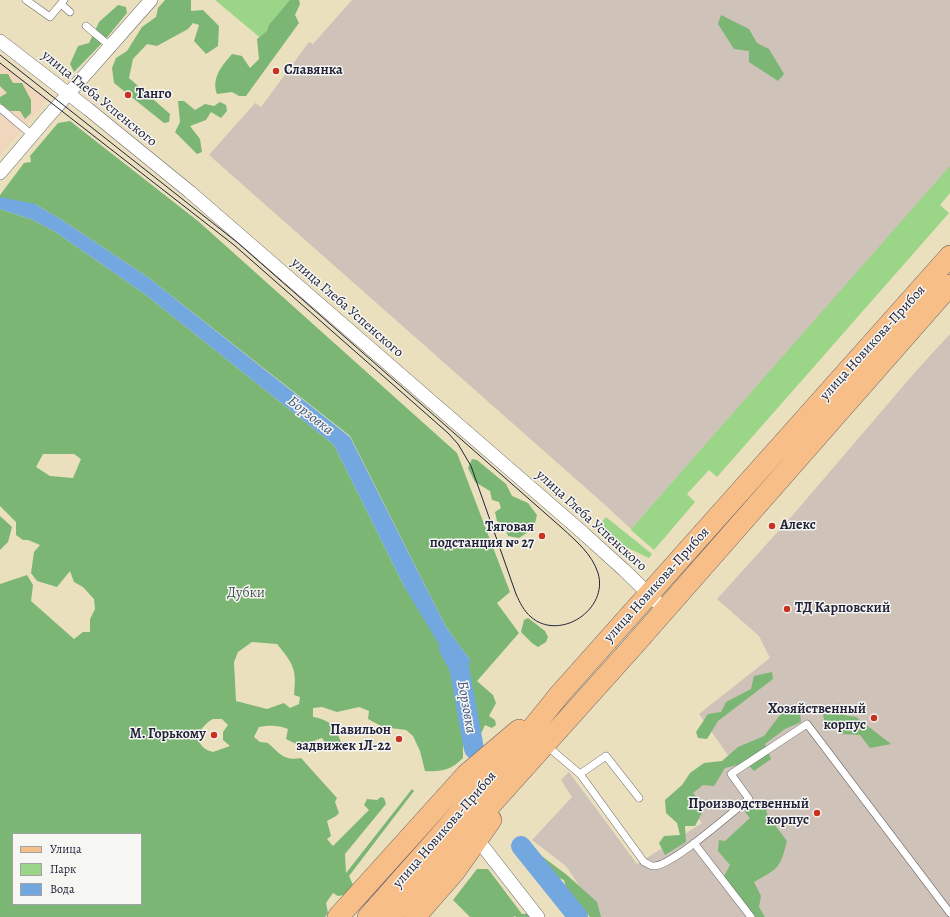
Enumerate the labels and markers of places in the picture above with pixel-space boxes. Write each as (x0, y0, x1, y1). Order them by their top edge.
place label: Славянка (284, 63, 343, 79)
marker: Славянка (271, 66, 281, 76)
place label: Танго (136, 87, 171, 103)
marker: Танго (123, 90, 133, 100)
place label: Алекс (780, 518, 816, 534)
place label: Тяговая подстанция № 27 (430, 520, 534, 552)
marker: Алекс (767, 521, 777, 531)
marker: Тяговая подстанция № 27 (537, 531, 547, 541)
place label: ТД Карповский (795, 601, 890, 617)
marker: ТД Карповский (782, 604, 792, 614)
place label: Хозяйственный корпус (768, 702, 866, 734)
marker: Хозяйственный корпус (869, 713, 879, 723)
place label: Павильон задвижек 1Л-22 (296, 723, 391, 756)
place label: М. Горькому (130, 727, 206, 743)
marker: М. Горькому (209, 730, 219, 740)
marker: Павильон задвижек 1Л-22 (394, 734, 404, 744)
place label: Производственный корпус (688, 797, 809, 830)
marker: Производственный корпус (812, 808, 822, 818)

